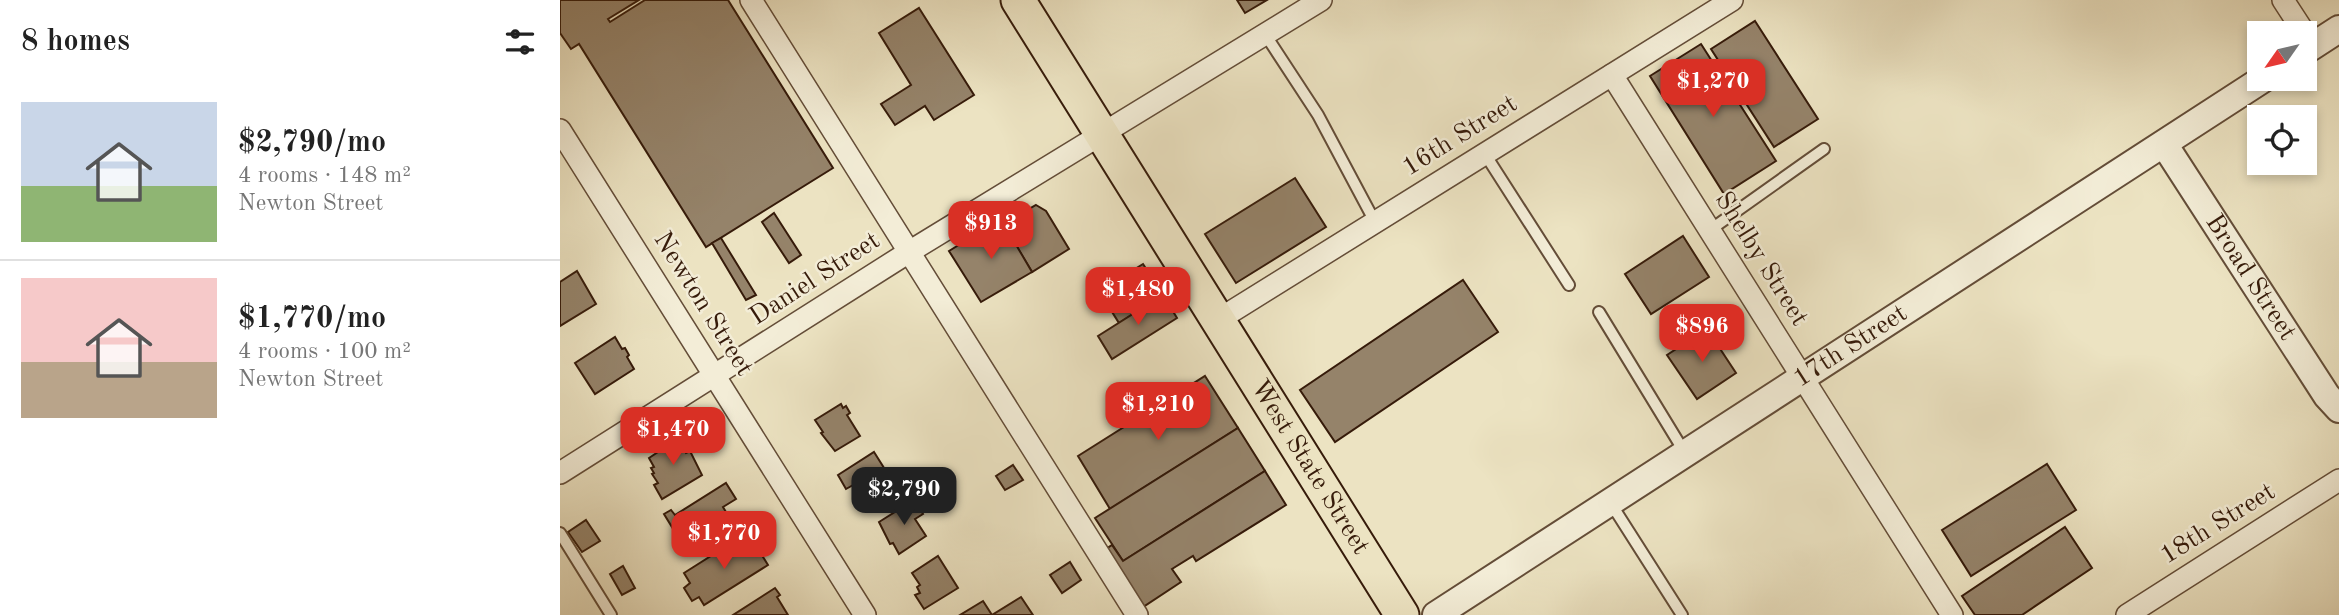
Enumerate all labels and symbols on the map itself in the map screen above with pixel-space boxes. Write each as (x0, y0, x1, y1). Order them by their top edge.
north arrow (2247, 21, 2317, 91)
pin: $1,270 (1656, 60, 1770, 119)
street label: 16th Street (1398, 91, 1522, 181)
street label: Shelby Street (1710, 187, 1812, 331)
pin: $913 (950, 202, 1032, 261)
street label: Broad Street (2200, 210, 2300, 345)
street label: Newton Street (648, 227, 758, 381)
street label: Daniel Street (745, 227, 885, 331)
pin: $1,480 (1081, 268, 1195, 327)
street label: 17th Street (1789, 300, 1912, 392)
pin: $896 (1661, 304, 1743, 364)
street label: West State Street (1246, 376, 1374, 559)
pin: $1,210 (1101, 382, 1215, 442)
pin: $1,470 (616, 407, 730, 467)
pin: $2,790 (847, 468, 961, 527)
street label: 18th Street (2156, 479, 2280, 569)
pin: $1,770 (667, 512, 781, 571)

